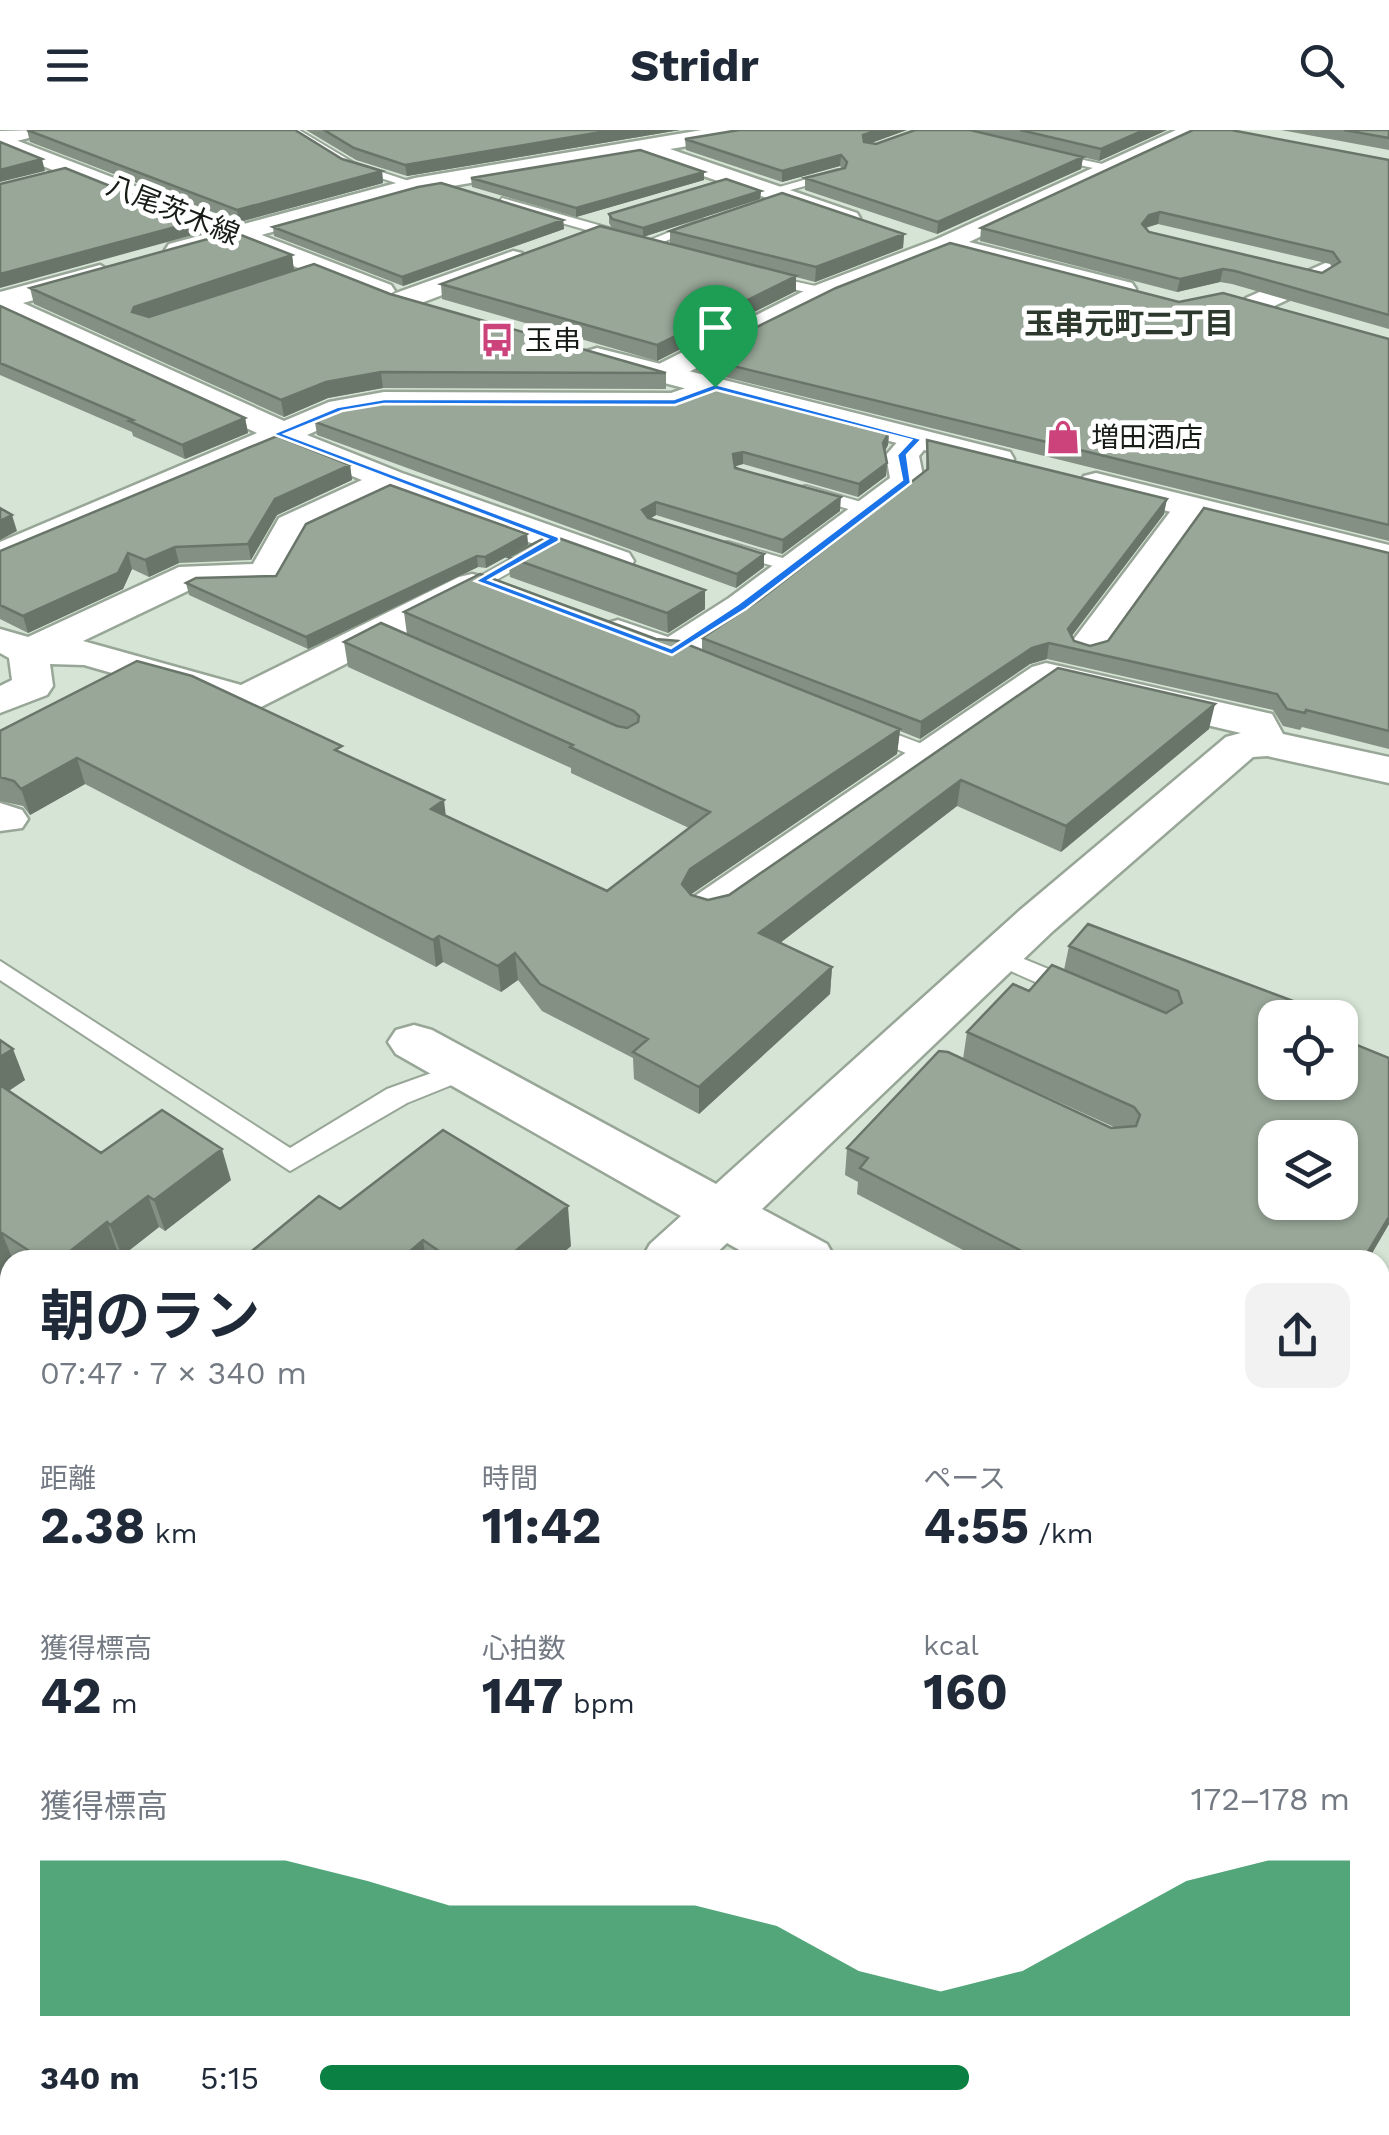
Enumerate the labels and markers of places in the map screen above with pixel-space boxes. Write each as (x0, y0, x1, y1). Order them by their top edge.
pin (673, 285, 758, 388)
bus stop icon: 玉串 (478, 321, 516, 359)
place label: 玉串 (525, 324, 581, 357)
shop icon: 増田酒店 (1044, 418, 1082, 456)
place label: 増田酒店 (1091, 421, 1203, 454)

